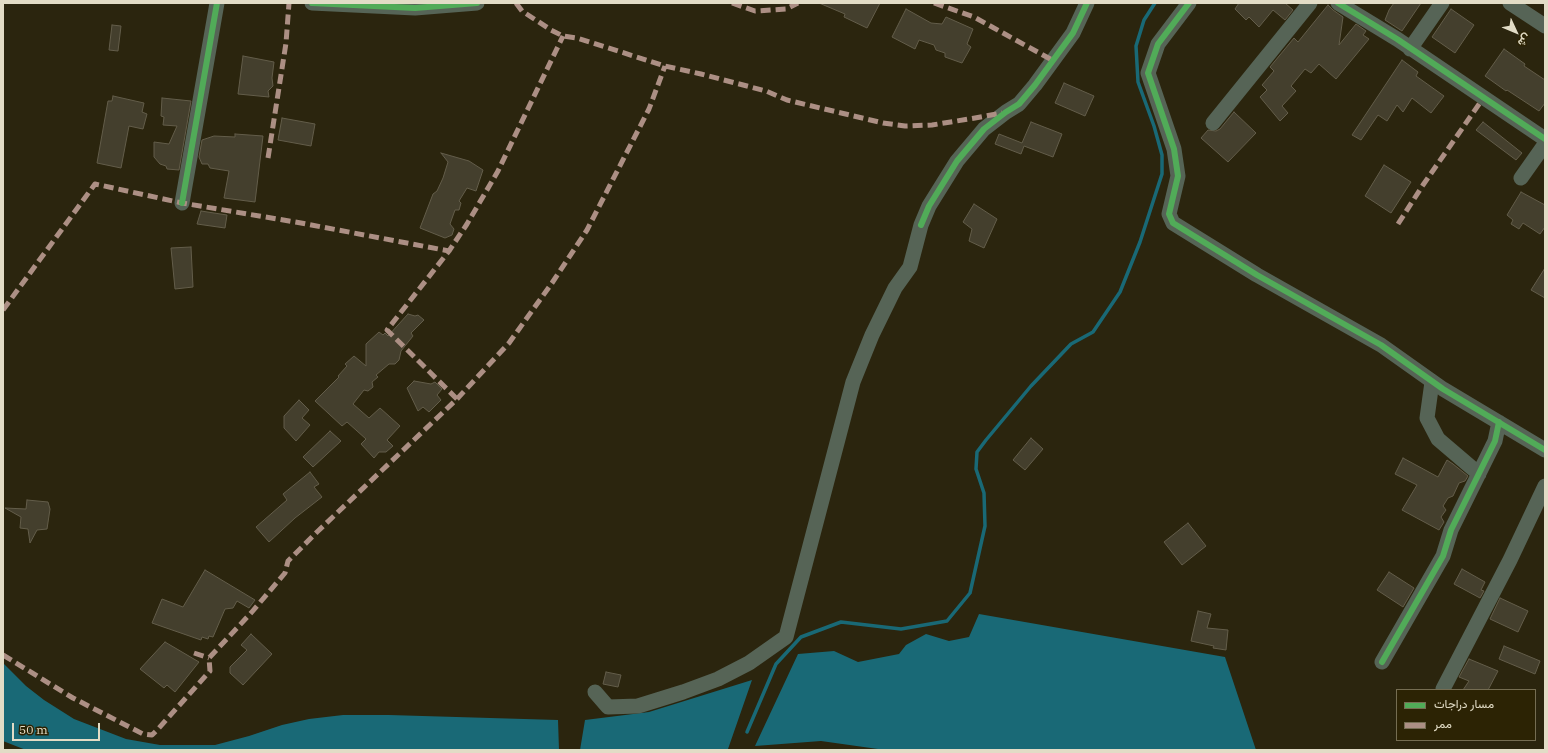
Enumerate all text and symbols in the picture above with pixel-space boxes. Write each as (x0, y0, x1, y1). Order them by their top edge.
north arrow (1496, 12, 1536, 52)
text: ش (1515, 31, 1534, 50)
legend (1396, 689, 1536, 741)
text: مسار دراجات (1434, 696, 1494, 711)
scale bar (14, 715, 102, 741)
text: ممر (1434, 716, 1452, 731)
text: 50 m (19, 722, 48, 737)

